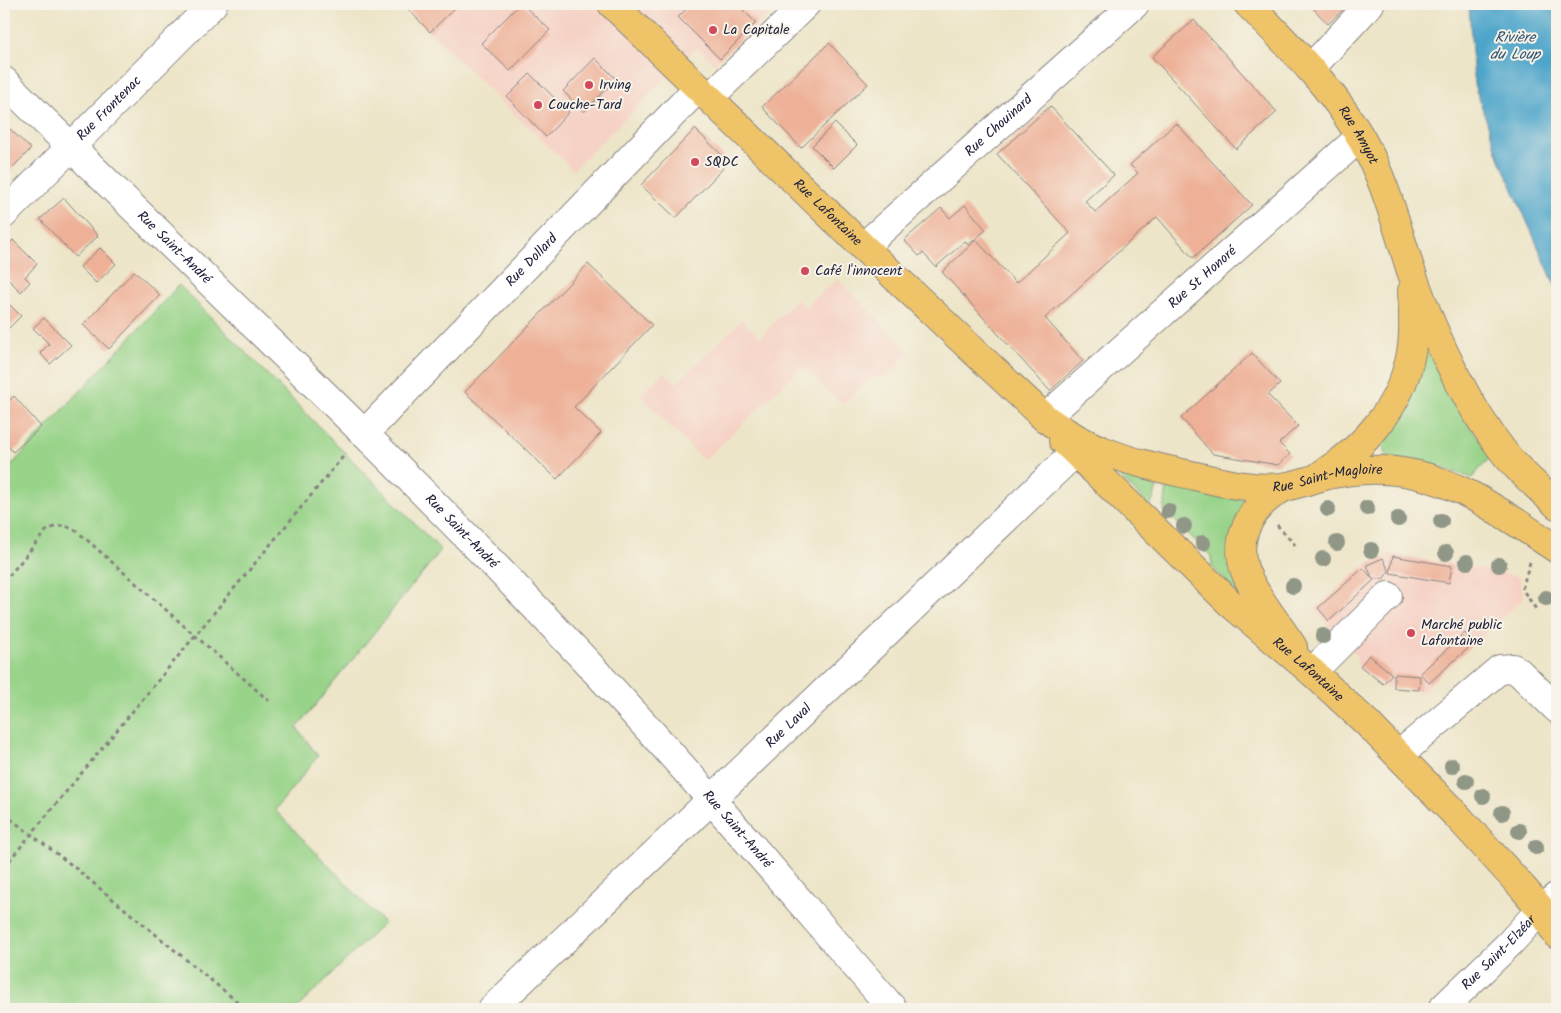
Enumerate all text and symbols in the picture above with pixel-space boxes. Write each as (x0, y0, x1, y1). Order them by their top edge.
place label: La Capitale (723, 19, 790, 41)
marker: La Capitale (707, 24, 719, 36)
water label: Rivière du Loup (1490, 26, 1542, 67)
street label: Rue Frontenac (71, 71, 147, 146)
place label: Irving (599, 74, 631, 96)
marker: Irving (583, 79, 595, 91)
street label: Rue Chouinard (960, 89, 1038, 162)
place label: Couche-Tard (548, 94, 623, 116)
marker: Couche-Tard (532, 99, 544, 111)
street label: Rue Amyot (1332, 101, 1384, 169)
place label: SQDC (705, 151, 739, 173)
marker: SQDC (689, 156, 701, 168)
street label: Rue Lafontaine (788, 174, 868, 252)
street label: Rue Saint-André (132, 206, 217, 290)
street label: Rue Dollard (500, 228, 564, 292)
street label: Rue St Honoré (1163, 240, 1242, 314)
place label: Café l'innocent (815, 260, 903, 282)
marker: Café l'innocent (799, 265, 811, 277)
street label: Rue Saint-Magloire (1272, 459, 1383, 499)
street label: Rue Saint-André (420, 489, 504, 574)
place label: Marché public Lafontaine (1421, 614, 1503, 652)
marker: Marché public Lafontaine (1405, 627, 1417, 639)
street label: Rue Lafontaine (1267, 632, 1349, 708)
street label: Rue Laval (760, 698, 817, 754)
street label: Rue Saint-André (697, 785, 778, 874)
street label: Rue Saint-Elzéar (1456, 909, 1542, 996)

